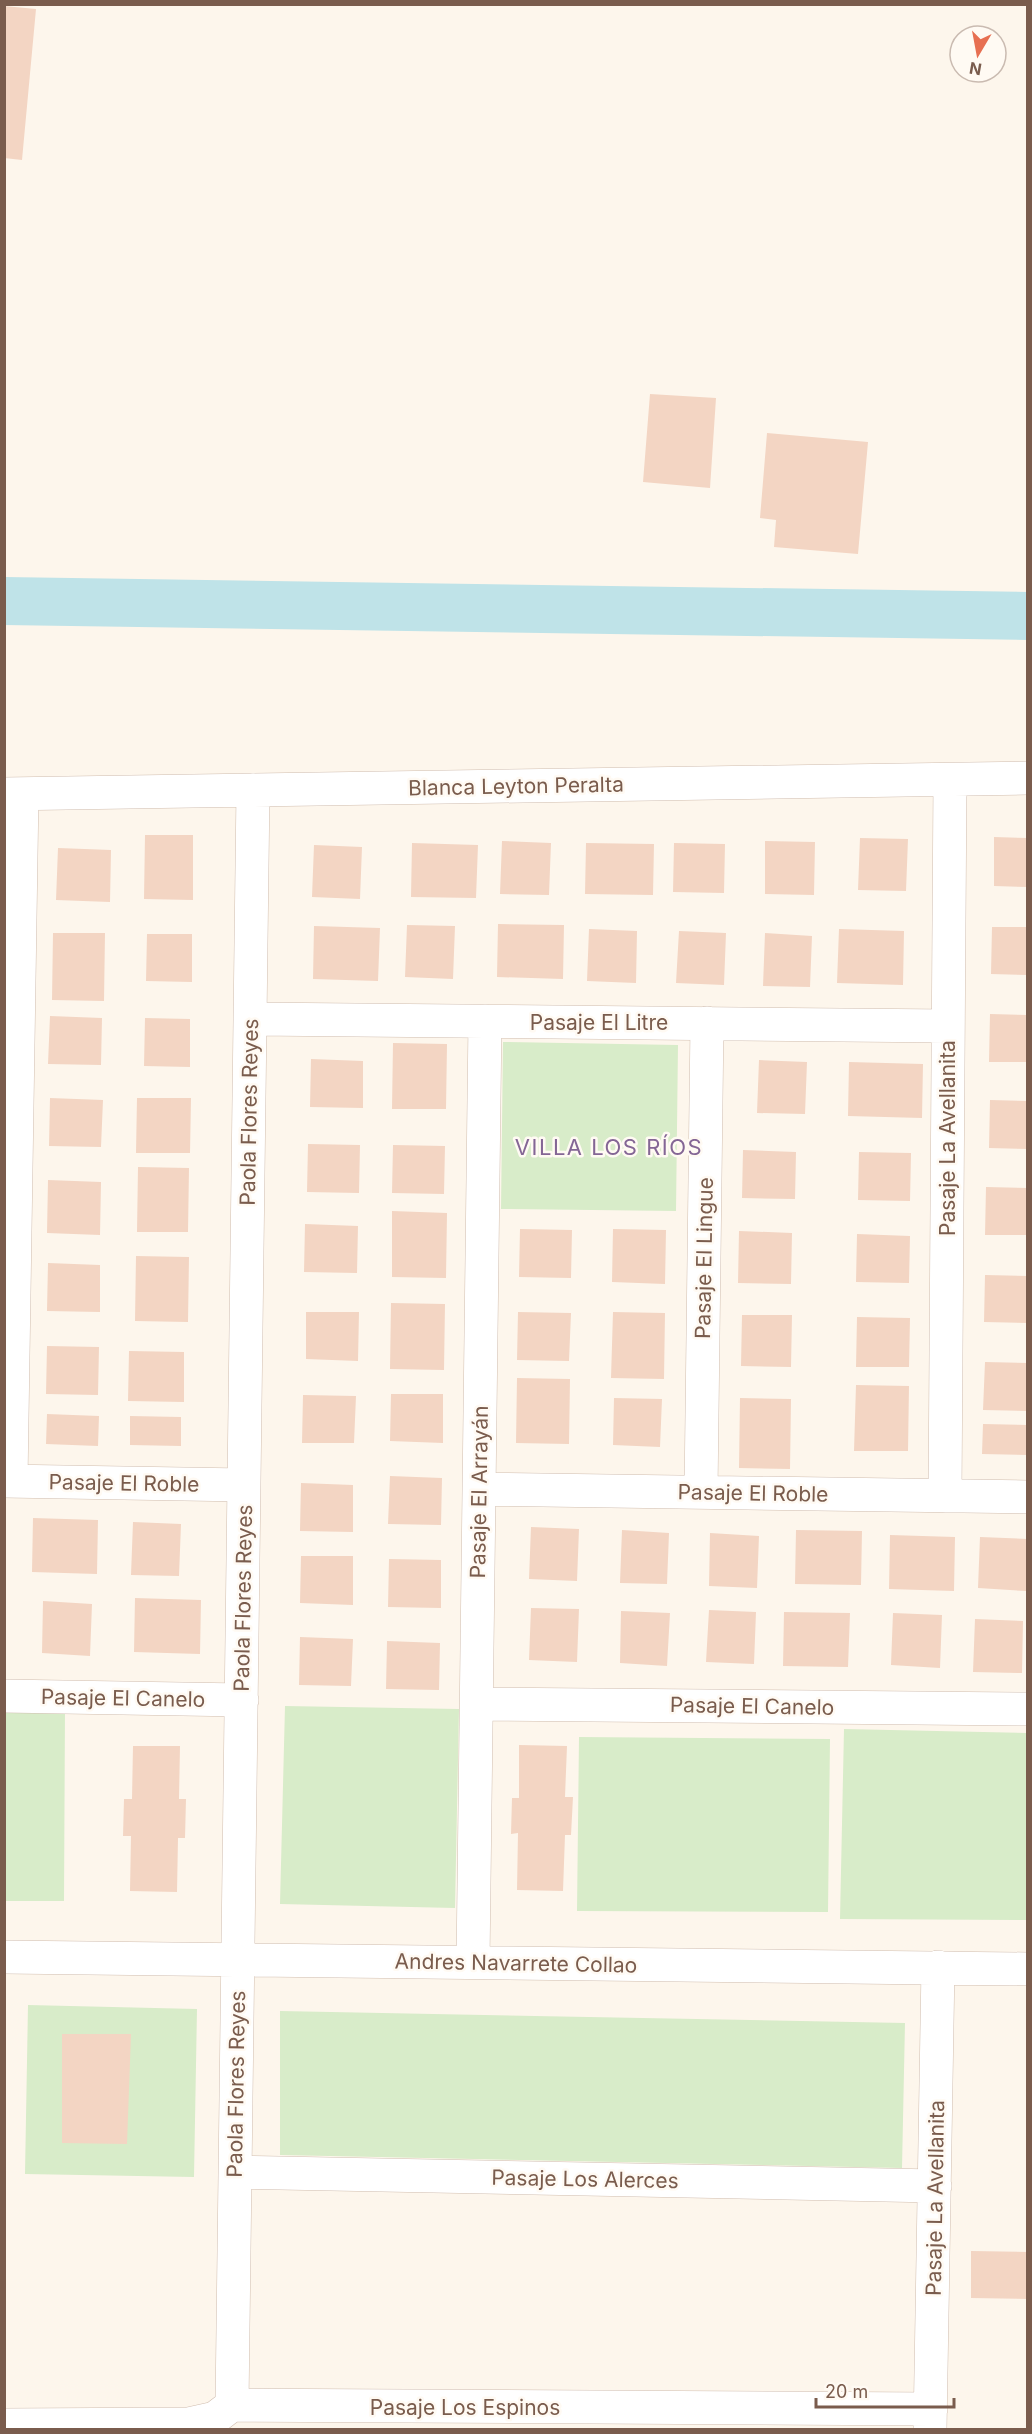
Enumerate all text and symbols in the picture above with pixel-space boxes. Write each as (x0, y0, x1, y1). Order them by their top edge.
north arrow (948, 24, 1008, 84)
text: N (968, 58, 983, 80)
street label: Blanca Leyton Peralta (408, 772, 624, 800)
street label: Pasaje El Litre (530, 1010, 668, 1035)
street label: Paola Flores Reyes (235, 1018, 263, 1206)
street label: Pasaje La Avellanita (935, 1040, 960, 1236)
district label: VILLA LOS RÍOS (515, 1134, 703, 1160)
street label: Pasaje El Lingue (690, 1177, 718, 1339)
street label: Pasaje El Arrayán (465, 1405, 493, 1579)
street label: Pasaje El Roble (48, 1469, 200, 1497)
street label: Pasaje El Roble (677, 1479, 829, 1507)
street label: Paola Flores Reyes (229, 1504, 257, 1692)
street label: Pasaje El Canelo (41, 1684, 205, 1712)
street label: Pasaje El Canelo (670, 1692, 834, 1720)
street label: Andres Navarrete Collao (394, 1948, 638, 1978)
street label: Paola Flores Reyes (222, 1990, 250, 2178)
street label: Pasaje La Avellanita (921, 2100, 949, 2296)
street label: Pasaje Los Alerces (491, 2165, 679, 2193)
scale bar (816, 2371, 954, 2409)
text: 20 m (825, 2381, 868, 2402)
street label: Pasaje Los Espinos (370, 2395, 560, 2420)

